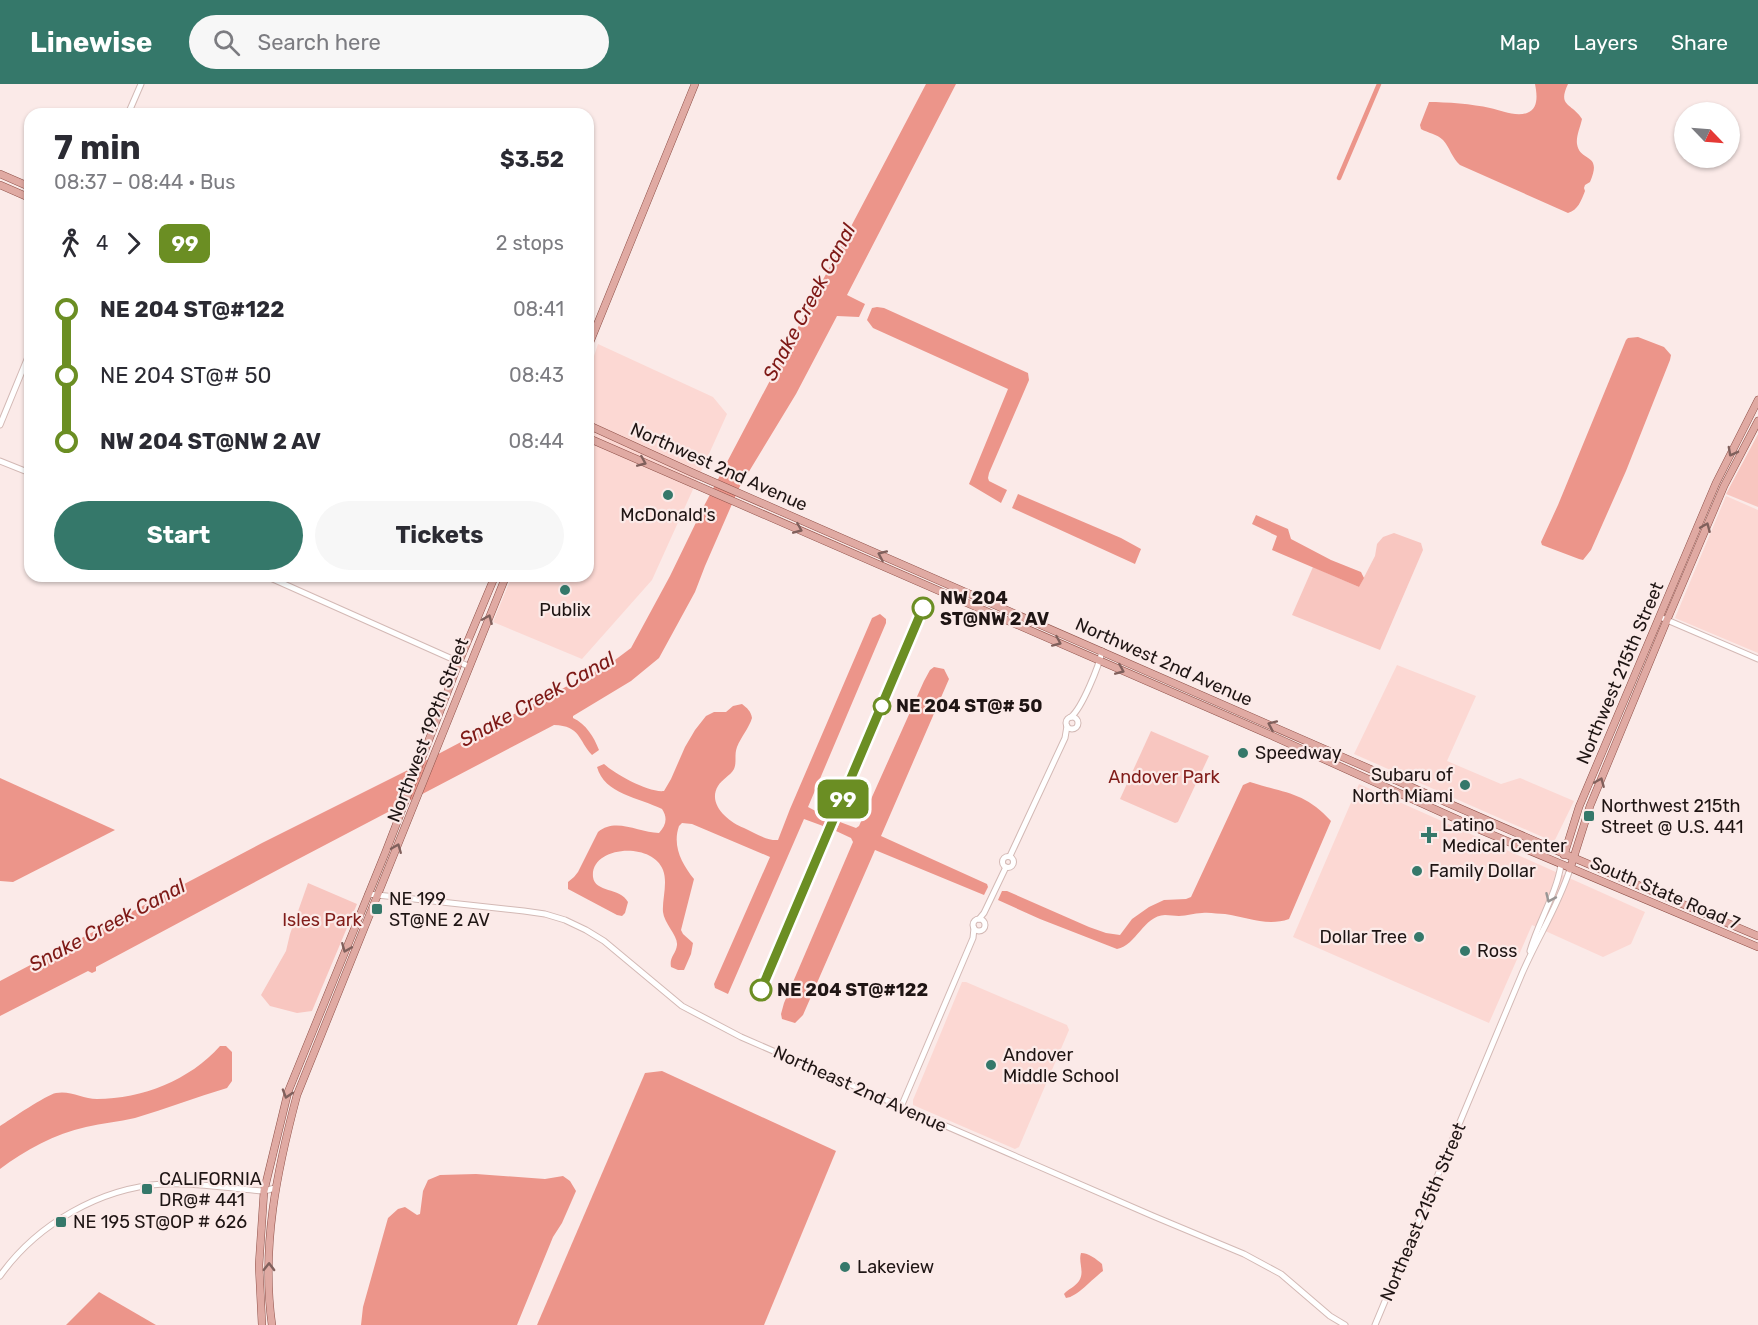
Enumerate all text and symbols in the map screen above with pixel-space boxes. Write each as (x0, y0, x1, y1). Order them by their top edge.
search box (189, 15, 609, 69)
text: Linewise (30, 26, 153, 59)
icon: search (210, 26, 243, 59)
text: Search here (258, 29, 381, 56)
text: Map (1499, 30, 1540, 55)
text: Layers (1573, 30, 1638, 55)
text: Share (1671, 30, 1728, 55)
north arrow (1674, 102, 1740, 168)
map controls (1674, 102, 1740, 168)
text: 7 min (54, 128, 141, 167)
text: $3.52 (500, 146, 564, 173)
text: 08:37 – 08:44 · Bus (54, 170, 235, 194)
water label: Snake Creek Canal (758, 218, 861, 385)
icon: walk (54, 227, 87, 260)
icon: forward (117, 227, 150, 260)
text: 4 (96, 231, 108, 255)
text: 99 (171, 231, 198, 256)
text: 2 stops (496, 231, 564, 255)
text: NE 204 ST@#122 (100, 296, 285, 323)
text: 08:41 (513, 297, 564, 321)
text: NE 204 ST@# 50 (100, 362, 271, 389)
text: 08:43 (509, 363, 564, 387)
street label: Northwest 2nd Avenue (627, 418, 811, 516)
text: NW 204 ST@NW 2 AV (100, 428, 321, 455)
text: 08:44 (509, 429, 564, 453)
one-way arrow (1728, 446, 1739, 457)
one-way arrow (635, 455, 646, 467)
marker: McDonald's (661, 488, 675, 502)
button: Start (54, 501, 303, 570)
button: Tickets (315, 501, 564, 570)
place label: McDonald's (620, 504, 716, 526)
one-way arrow (791, 522, 802, 534)
one-way arrow (1699, 523, 1711, 534)
one-way arrow (877, 551, 888, 563)
street label: Northwest 215th Street (1572, 579, 1668, 767)
marker: Publix (558, 583, 572, 597)
place label: NW 204 ST@NW 2 AV (940, 587, 1050, 630)
marker: NW 204 ST@NW 2 AV (912, 597, 934, 619)
place label: Publix (539, 599, 591, 621)
street label: Northwest 2nd Avenue (1072, 613, 1256, 711)
one-way arrow (481, 614, 493, 625)
street label: Northwest 199th Street (383, 635, 473, 825)
one-way arrow (1051, 635, 1062, 647)
water label: Snake Creek Canal (455, 646, 620, 752)
one-way arrow (1114, 663, 1125, 675)
place label: NE 204 ST@# 50 (896, 695, 1042, 717)
marker: NE 204 ST@# 50 (873, 697, 891, 715)
one-way arrow (1267, 721, 1278, 733)
place label: Speedway (1255, 742, 1342, 764)
marker: Speedway (1236, 746, 1250, 760)
place label: Subaru of North Miami (1352, 764, 1453, 807)
park label: Andover Park (1108, 766, 1221, 788)
marker: Subaru of North Miami (1458, 778, 1472, 792)
one-way arrow (1593, 778, 1605, 789)
line badge: 99 (816, 780, 870, 818)
text: 99 (830, 787, 856, 812)
place label: Northwest 215th Street @ U.S. 441 (1601, 795, 1743, 838)
marker: Northwest 215th Street @ U.S. 441 (1582, 809, 1596, 823)
place label: Latino Medical Center (1442, 814, 1567, 857)
marker: Latino Medical Center (1420, 826, 1438, 844)
one-way arrow (390, 843, 403, 854)
street label: South State Road 7 (1587, 851, 1743, 935)
place label: Family Dollar (1429, 860, 1536, 882)
marker: Family Dollar (1410, 864, 1424, 878)
water label: Snake Creek Canal (24, 873, 191, 976)
place label: NE 199 ST@NE 2 AV (389, 888, 490, 931)
one-way arrow (1545, 892, 1557, 903)
marker: NE 199 ST@NE 2 AV (370, 902, 384, 916)
park label: Isles Park (282, 909, 362, 931)
place label: Dollar Tree (1319, 926, 1407, 948)
marker: Dollar Tree (1412, 930, 1426, 944)
place label: Ross (1477, 940, 1517, 962)
one-way arrow (341, 941, 353, 952)
marker: Ross (1458, 944, 1472, 958)
marker: NE 204 ST@#122 (750, 979, 772, 1001)
place label: NE 204 ST@#122 (777, 979, 928, 1001)
street label: Northeast 2nd Avenue (770, 1041, 950, 1137)
place label: Andover Middle School (1003, 1044, 1119, 1087)
marker: Andover Middle School (984, 1058, 998, 1072)
one-way arrow (282, 1088, 295, 1099)
street label: Northeast 215th Street (1375, 1119, 1471, 1305)
place label: CALIFORNIA DR@# 441 (159, 1168, 262, 1211)
marker: CALIFORNIA DR@# 441 (140, 1182, 154, 1196)
place label: NE 195 ST@OP # 626 (73, 1211, 247, 1233)
marker: NE 195 ST@OP # 626 (54, 1215, 68, 1229)
place label: Lakeview (857, 1256, 934, 1278)
marker: Lakeview (838, 1260, 852, 1274)
one-way arrow (263, 1262, 275, 1271)

